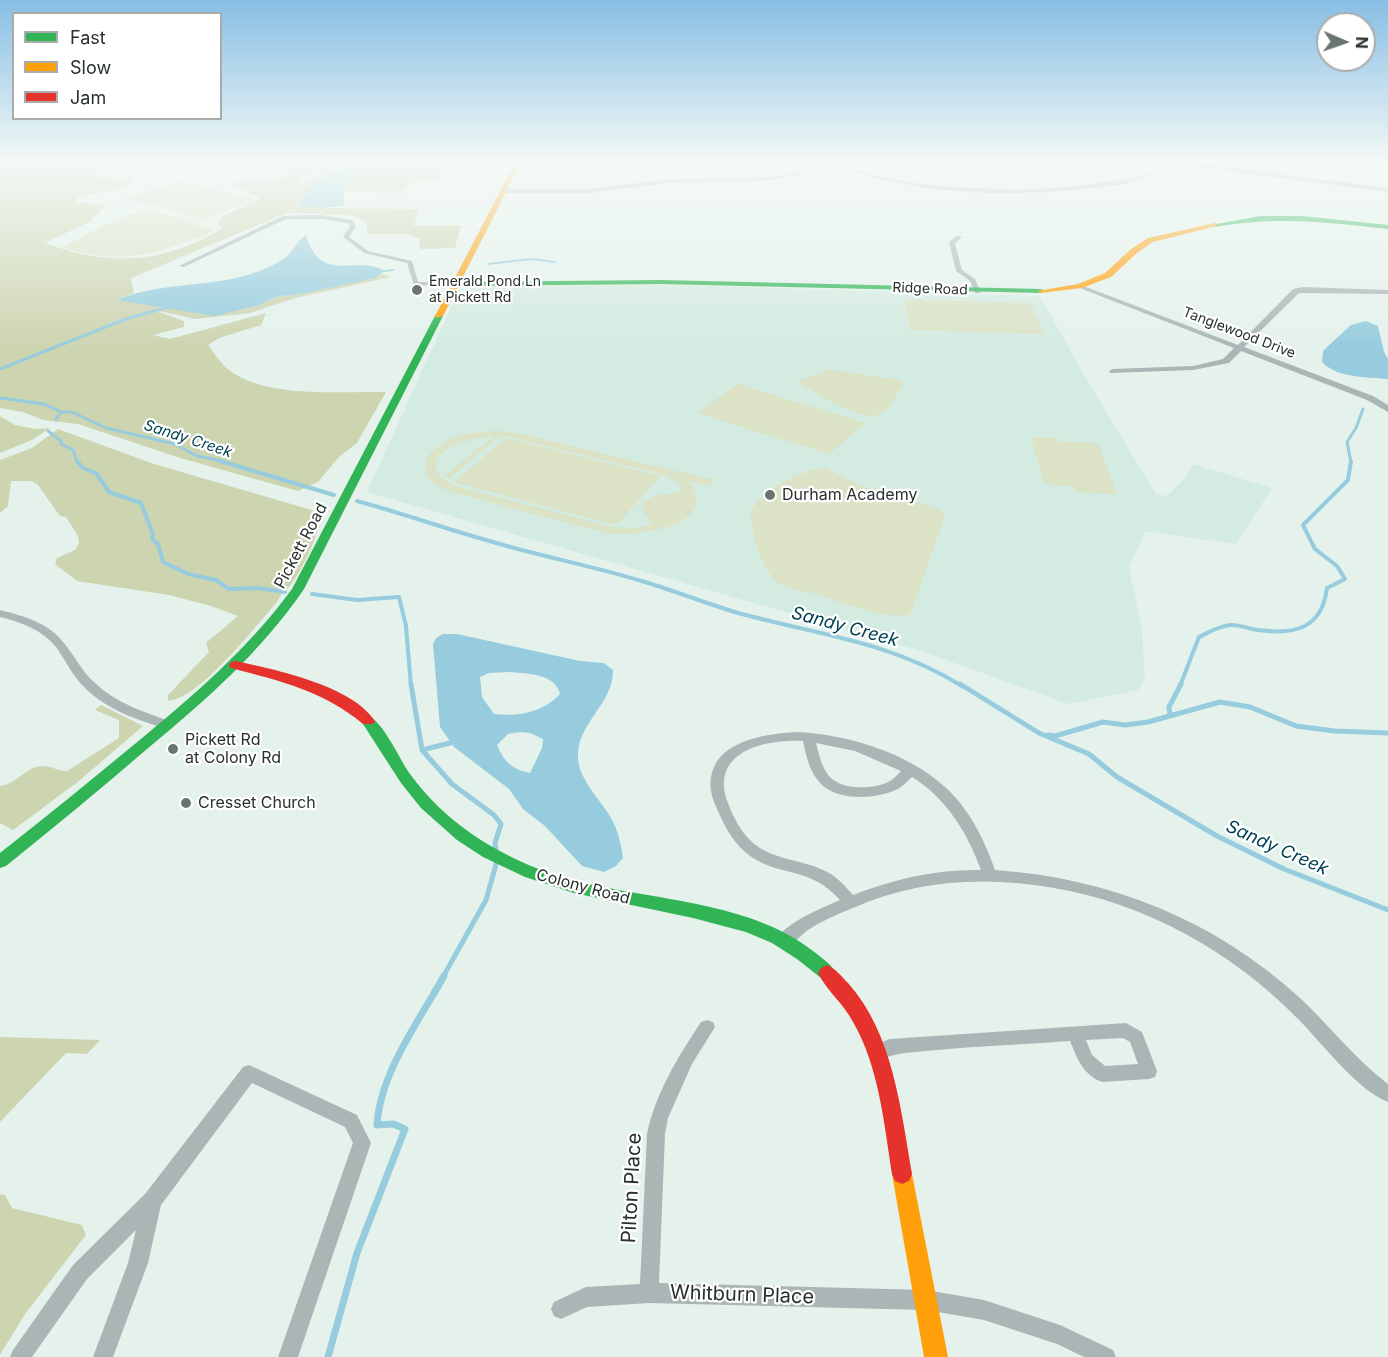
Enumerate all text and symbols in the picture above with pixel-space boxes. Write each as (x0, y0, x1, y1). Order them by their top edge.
legend (12, 12, 222, 120)
north arrow (1316, 12, 1376, 72)
text: Fast (70, 27, 106, 48)
text: N (1352, 36, 1372, 49)
text: Slow (70, 57, 111, 78)
text: Jam (70, 87, 106, 108)
place label: Emerald Pond Ln at Pickett Rd (429, 274, 541, 306)
street label: Ridge Road (892, 279, 968, 299)
marker: Emerald Pond Ln at Pickett Rd (410, 283, 424, 297)
street label: Tanglewood Drive (1180, 304, 1298, 362)
water label: Sandy Creek (142, 416, 234, 462)
place label: Durham Academy (782, 485, 917, 505)
marker: Durham Academy (763, 488, 777, 502)
street label: Pickett Road (270, 500, 332, 592)
water label: Sandy Creek (789, 602, 901, 652)
place label: Pickett Rd at Colony Rd (185, 730, 281, 768)
marker: Pickett Rd at Colony Rd (166, 742, 180, 756)
place label: Cresset Church (198, 793, 316, 813)
marker: Cresset Church (179, 796, 193, 810)
water label: Sandy Creek (1222, 816, 1332, 880)
street label: Colony Road (534, 865, 632, 909)
street label: Pilton Place (617, 1132, 647, 1244)
street label: Whitburn Place (670, 1280, 814, 1310)

